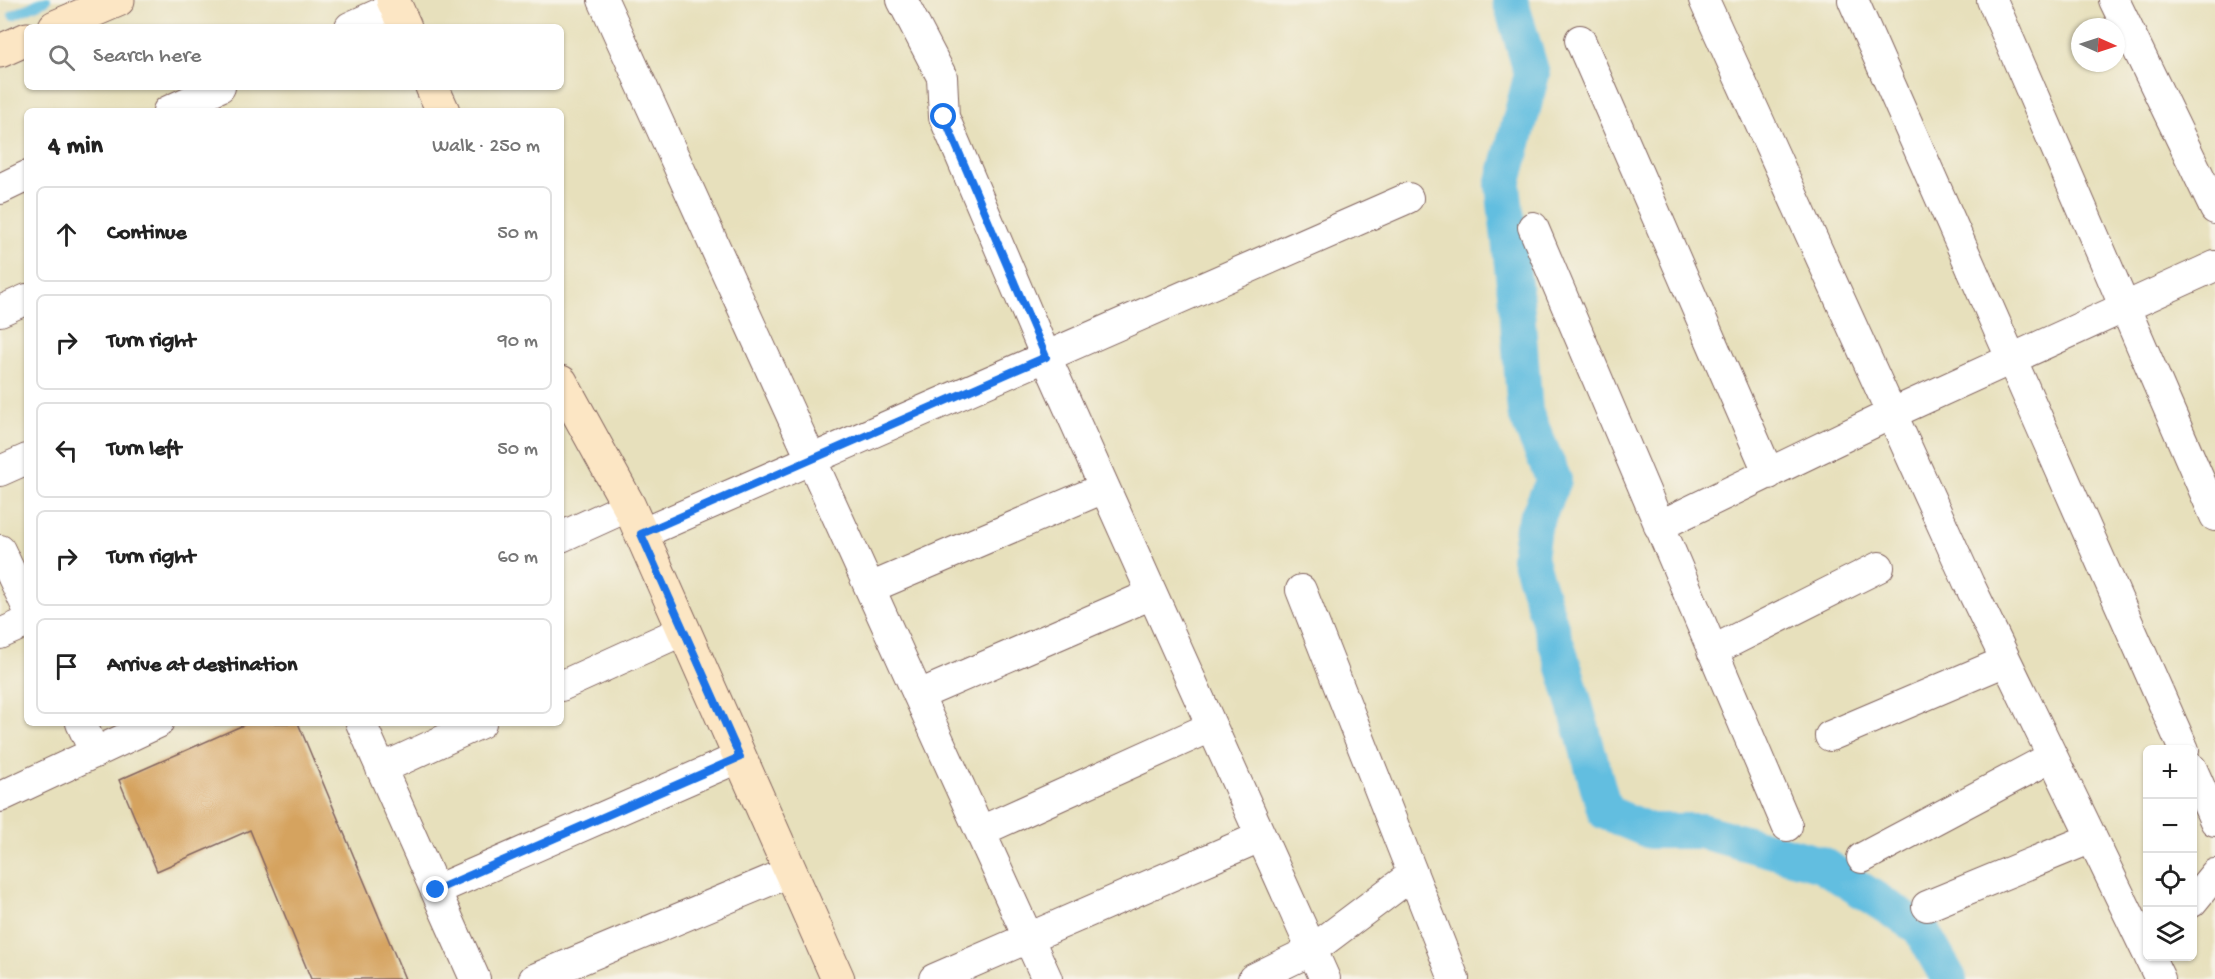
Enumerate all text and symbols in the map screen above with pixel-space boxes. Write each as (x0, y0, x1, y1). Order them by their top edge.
north arrow (2071, 18, 2125, 72)
search box (24, 24, 564, 90)
icon: search (45, 41, 78, 74)
text: Search here (93, 44, 201, 70)
route start (930, 103, 956, 129)
text: 4 min (48, 132, 103, 163)
text: Walk · 250 m (432, 136, 540, 159)
icon: ahead (50, 218, 83, 251)
text: Continue (107, 221, 187, 247)
text: 50 m (497, 223, 538, 246)
icon: right (50, 326, 83, 359)
text: Turn right (107, 329, 195, 355)
text: 90 m (498, 331, 538, 354)
icon: left (50, 434, 83, 467)
text: Turn left (107, 437, 181, 463)
text: 50 m (497, 439, 538, 462)
icon: right (50, 542, 83, 575)
text: Turn right (107, 545, 195, 571)
text: 60 m (498, 547, 538, 570)
icon: arrive (50, 650, 83, 683)
text: Arrive at destination (107, 653, 297, 679)
map controls (2143, 745, 2197, 961)
button: + (2143, 745, 2197, 799)
button: − (2143, 799, 2197, 853)
button: locate (2143, 853, 2197, 907)
route end (422, 876, 448, 902)
button: layers (2143, 907, 2197, 961)

